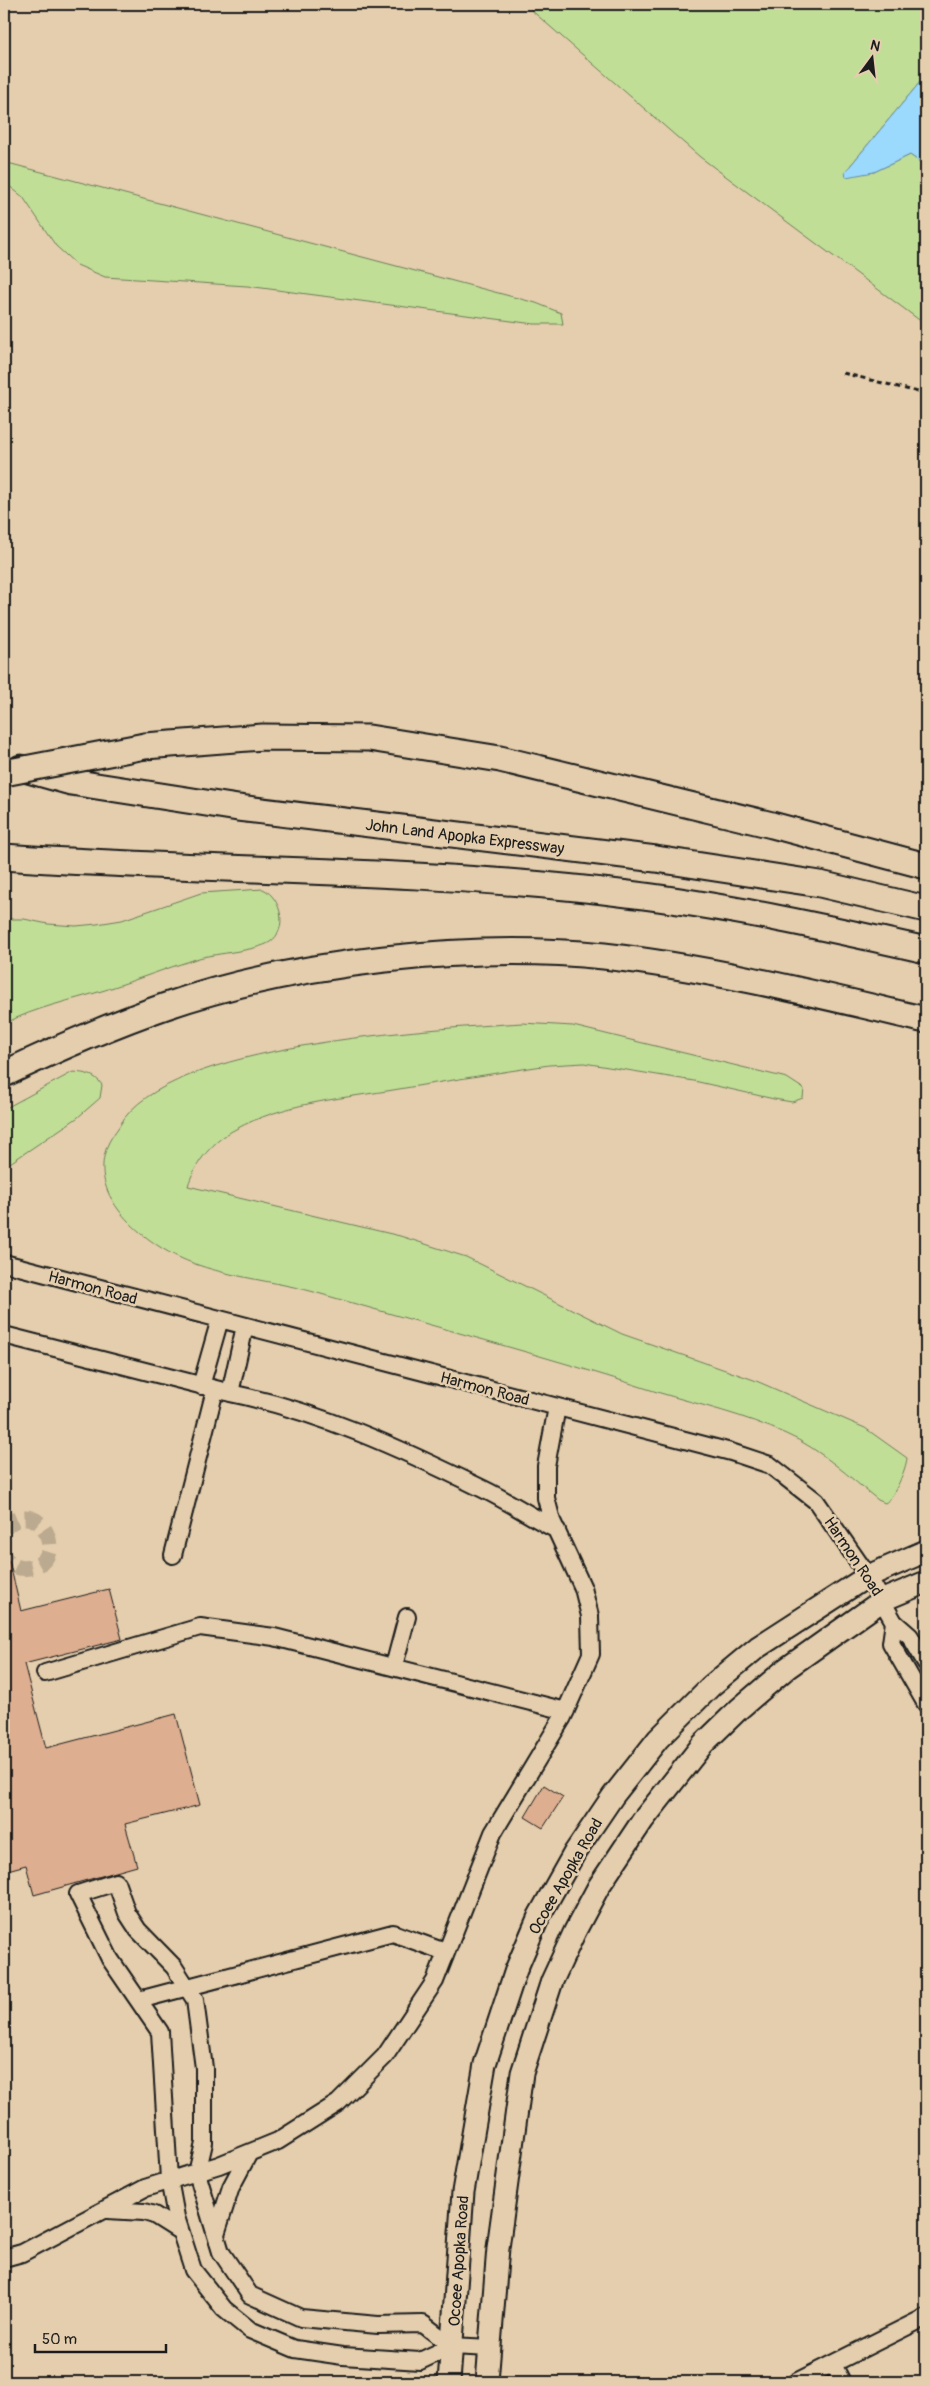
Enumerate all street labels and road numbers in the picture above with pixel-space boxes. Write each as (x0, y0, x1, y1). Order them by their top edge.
street label: John Land Apopka Expressway (364, 815, 566, 859)
street label: Harmon Road (46, 1266, 140, 1309)
street label: Harmon Road (438, 1367, 532, 1410)
street label: Harmon Road (819, 1513, 887, 1600)
street label: Ocoee Apopka Road (524, 1815, 607, 1938)
street label: Ocoee Apopka Road (444, 2195, 474, 2327)

